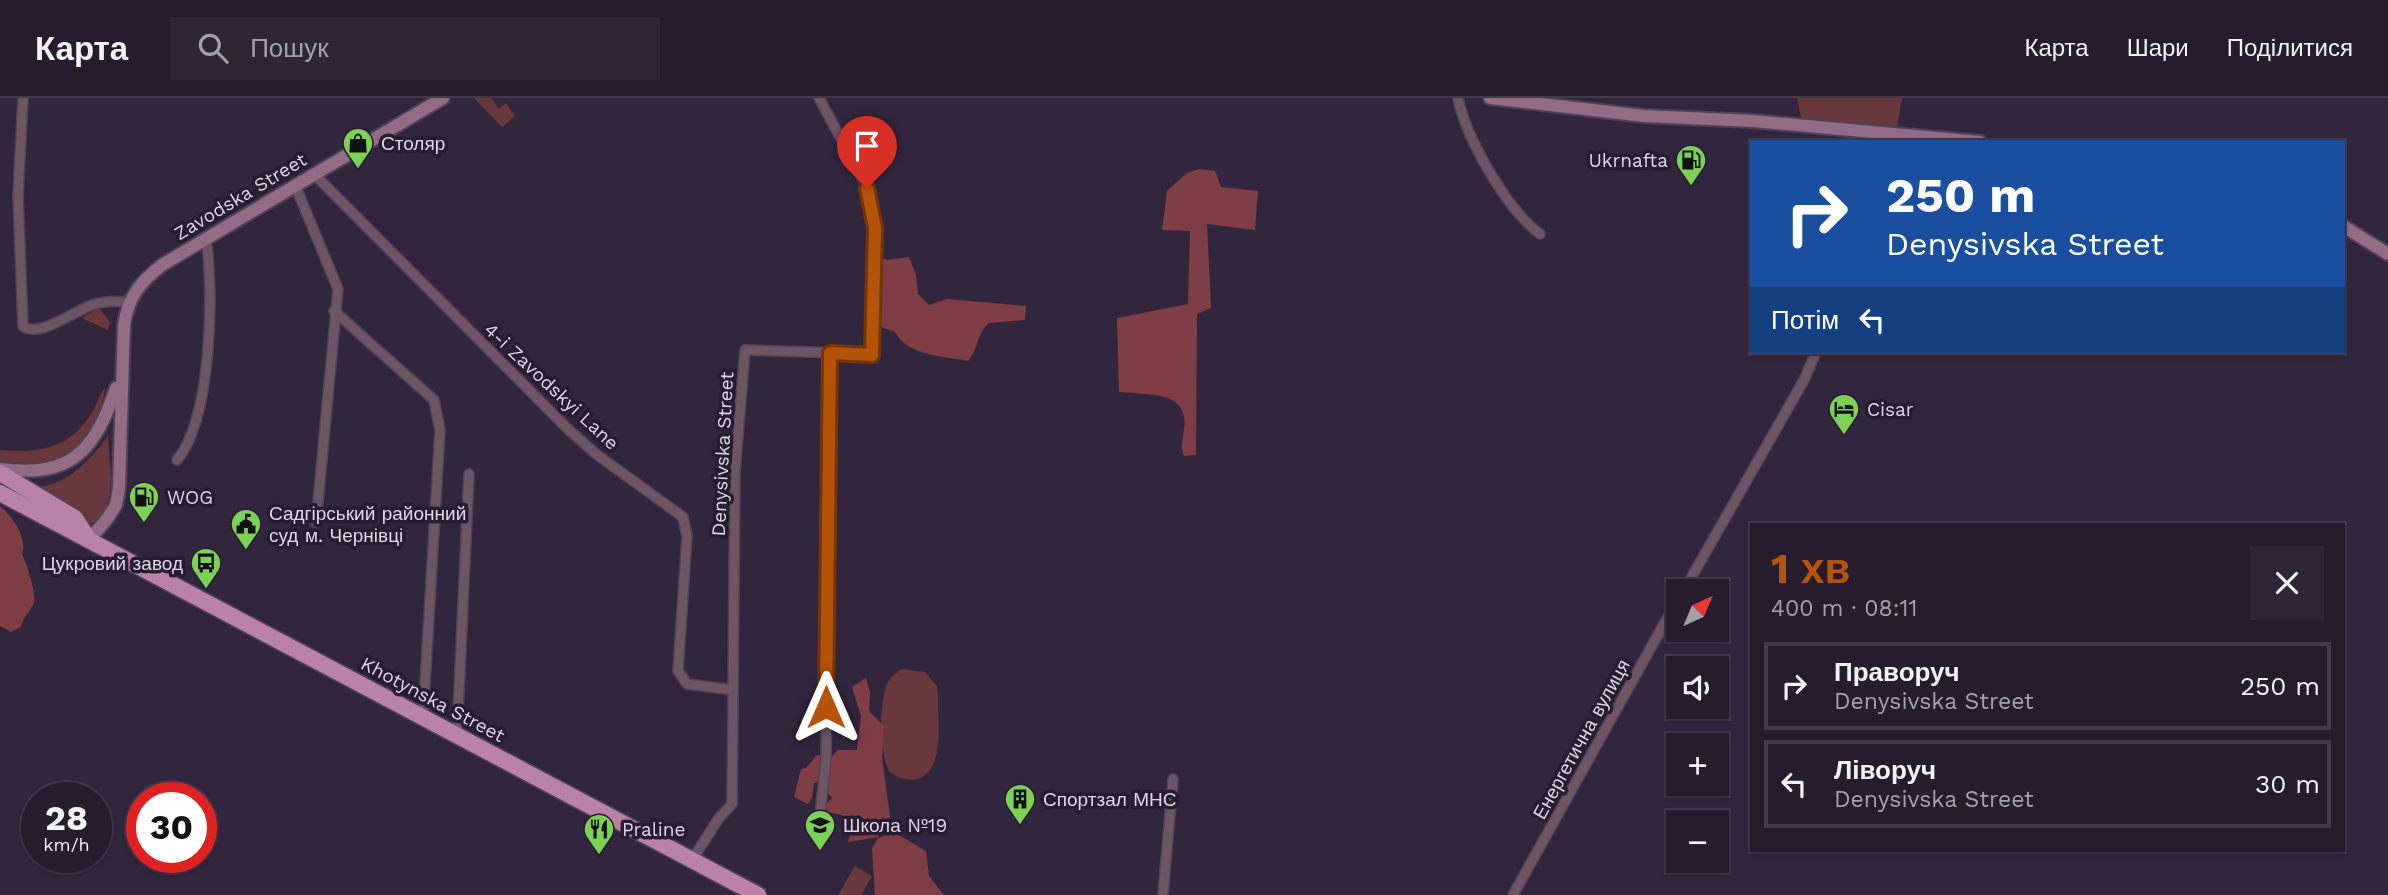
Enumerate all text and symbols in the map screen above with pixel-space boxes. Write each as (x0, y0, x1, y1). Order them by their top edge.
search box (170, 17, 660, 80)
text: Карта (35, 29, 128, 68)
icon: search (194, 29, 232, 67)
text: Пошук (250, 33, 329, 63)
text: Карта (2024, 34, 2089, 62)
text: Шари (2127, 34, 2189, 62)
text: Поділитися (2227, 34, 2353, 62)
pin (837, 116, 897, 188)
shop icon: Столяр (341, 126, 375, 170)
icon: arrive (848, 127, 886, 165)
place label: Столяр (381, 132, 445, 155)
fuel station icon: Ukrnafta (1674, 143, 1708, 187)
street label: Zavodska Street (170, 148, 311, 245)
place label: Ukrnafta (1588, 149, 1668, 172)
text: 250 m (1886, 166, 2035, 224)
icon: right (1771, 168, 1862, 259)
text: Denysivska Street (1886, 225, 2164, 263)
icon: left (1853, 301, 1891, 339)
text: Потім (1771, 305, 1839, 335)
street label: 4-i Zavodskyi Lane (480, 318, 624, 455)
street label: Denysivska Street (707, 371, 738, 537)
hotel icon: Cisar (1827, 392, 1861, 436)
place label: Cisar (1867, 398, 1914, 421)
fuel station icon: WOG (127, 480, 161, 524)
place label: WOG (167, 486, 213, 509)
place label: Садгірський районний суд м. Чернівці (269, 502, 466, 547)
public building icon: Садгірський районний суд м. Чернівці (229, 507, 263, 551)
text: 1 хв (1771, 544, 1850, 593)
bus stop icon: Цукровий завод (189, 546, 223, 590)
button: close (2250, 546, 2324, 620)
place label: Цукровий завод (42, 552, 183, 575)
north arrow (1666, 579, 1729, 642)
map controls (1666, 579, 1729, 873)
text: 400 m · 08:11 (1771, 595, 1918, 622)
street label: Khotynska Street (357, 652, 509, 747)
street label: Енергетична вулиця (1528, 655, 1635, 823)
button: sound (1666, 656, 1729, 719)
text: Праворуч (1834, 657, 1960, 687)
icon: right (1775, 667, 1813, 705)
position arrow (789, 670, 863, 744)
text: 250 m (2240, 671, 2320, 701)
text: Denysivska Street (1834, 688, 2034, 715)
button: + (1666, 733, 1729, 796)
text: Ліворуч (1834, 755, 1936, 785)
icon: left (1775, 765, 1813, 803)
text: 30 m (2255, 769, 2320, 799)
speed limit sign: 30 (126, 782, 217, 873)
building icon: Спортзал МНС (1003, 782, 1037, 826)
text: Denysivska Street (1834, 786, 2034, 813)
place label: Спортзал МНС (1043, 788, 1177, 811)
text: 28 (45, 797, 88, 839)
school or university icon: Школа №19 (803, 808, 837, 852)
button: − (1666, 810, 1729, 873)
restaurant icon: Praline (582, 812, 616, 856)
place label: Школа №19 (843, 814, 947, 837)
place label: Praline (622, 818, 685, 841)
text: km/h (43, 834, 90, 855)

